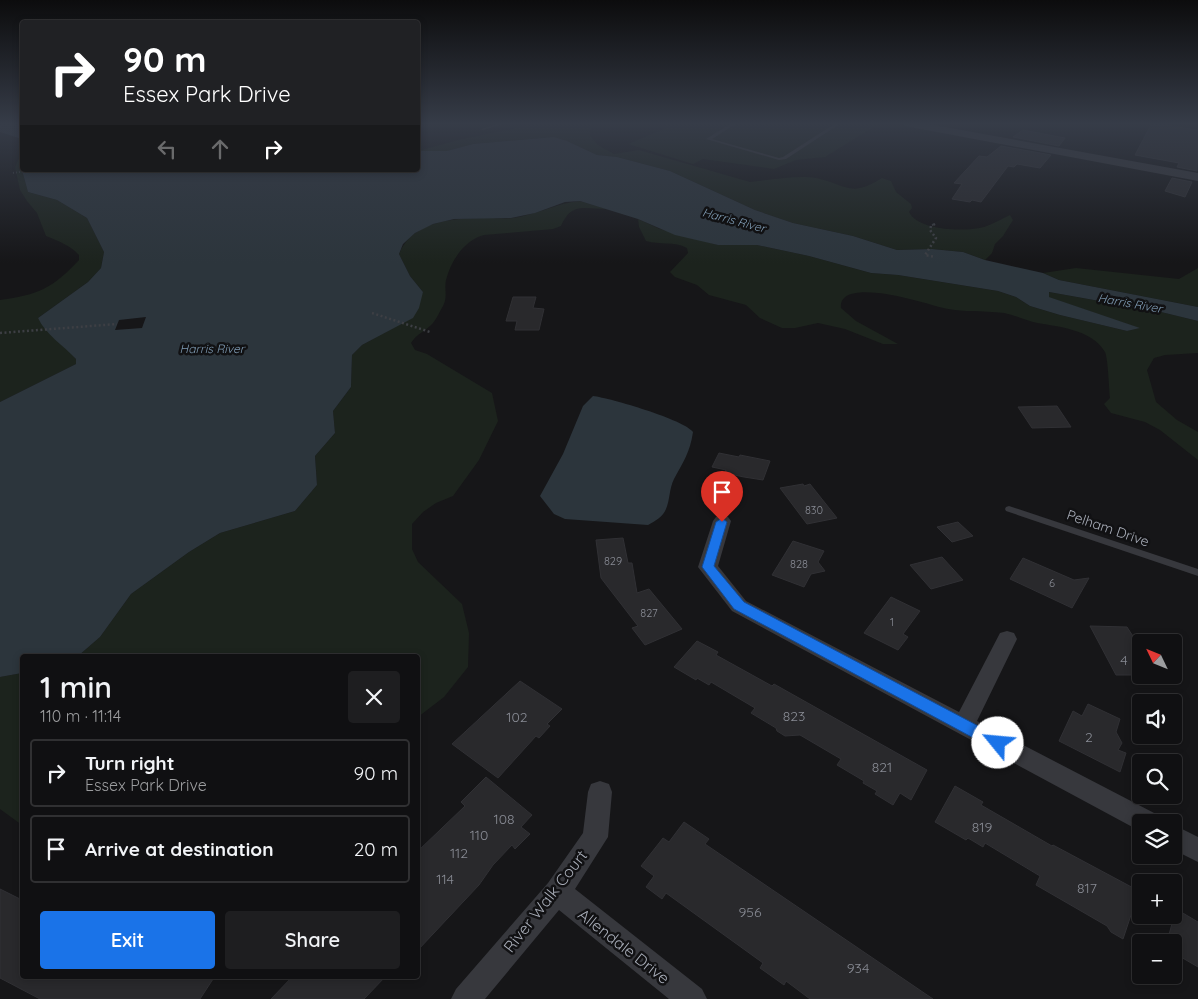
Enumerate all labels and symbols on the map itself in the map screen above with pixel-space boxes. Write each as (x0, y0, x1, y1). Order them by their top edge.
water label: Harris River (701, 204, 769, 236)
water label: Harris River (1097, 290, 1165, 316)
water label: Harris River (180, 341, 246, 356)
pin (701, 471, 743, 522)
house number: 830 (805, 503, 823, 517)
street label: Pelham Drive (1064, 505, 1152, 551)
house number: 829 (604, 554, 622, 568)
house number: 828 (790, 557, 808, 571)
house number: 6 (1049, 576, 1055, 590)
house number: 827 (640, 606, 658, 620)
house number: 1 (890, 615, 894, 629)
north arrow (1132, 634, 1182, 684)
house number: 4 (1120, 651, 1128, 669)
house number: 823 (783, 707, 805, 725)
house number: 102 (506, 708, 528, 726)
position arrow (971, 716, 1023, 768)
house number: 2 (1085, 728, 1093, 746)
house number: 821 (872, 758, 892, 776)
house number: 108 (493, 810, 515, 828)
house number: 819 (972, 818, 992, 836)
house number: 110 (470, 826, 488, 844)
house number: 112 (450, 844, 468, 862)
street label: River Walk Court (499, 846, 591, 956)
house number: 114 (436, 870, 454, 888)
house number: 817 (1077, 879, 1097, 897)
house number: 956 (739, 903, 762, 921)
street label: Allendale Drive (574, 904, 674, 988)
house number: 934 (847, 959, 869, 977)

